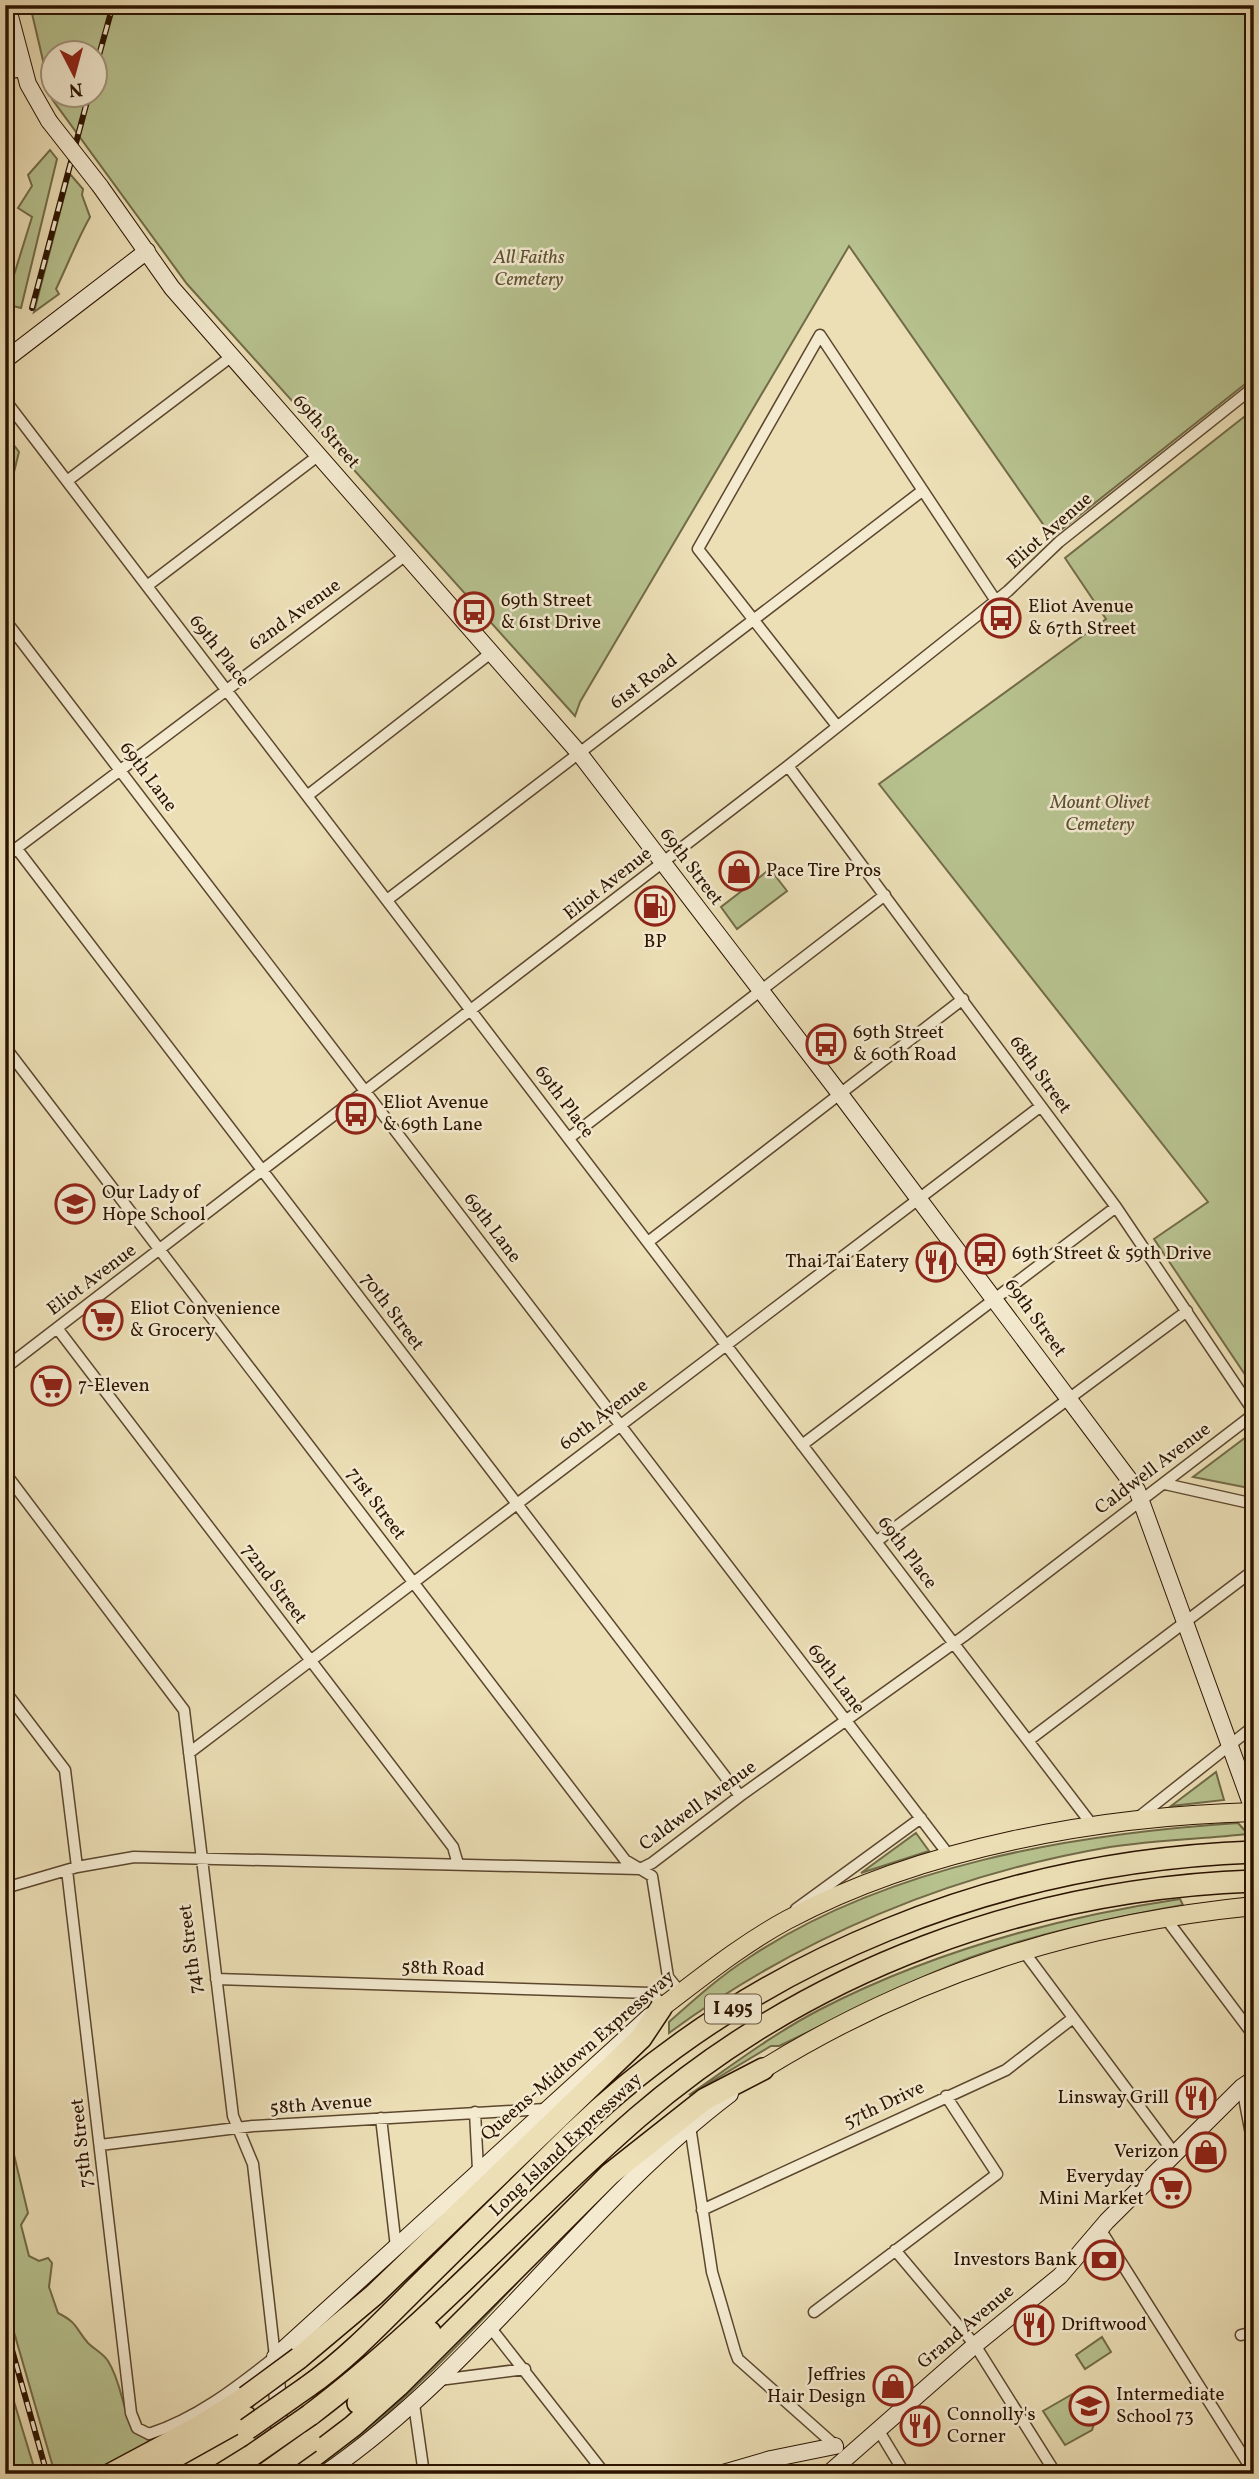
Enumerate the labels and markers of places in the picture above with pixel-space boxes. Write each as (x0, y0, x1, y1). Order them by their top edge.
place label: 69th Street & 61st Drive (501, 588, 601, 636)
bus stop icon: 69th Street & 61st Drive (453, 591, 495, 633)
place label: Eliot Avenue & 67th Street (1028, 594, 1137, 642)
bus stop icon: Eliot Avenue & 67th Street (980, 597, 1022, 639)
shop icon: Pace Tire Pros (718, 850, 760, 892)
place label: Pace Tire Pros (766, 858, 881, 884)
fuel station icon: BP (634, 885, 676, 927)
place label: BP (644, 929, 666, 955)
place label: 69th Street & 60th Road (853, 1020, 957, 1068)
bus stop icon: 69th Street & 60th Road (805, 1023, 847, 1065)
place label: Eliot Avenue & 69th Lane (383, 1090, 489, 1138)
bus stop icon: Eliot Avenue & 69th Lane (335, 1093, 377, 1135)
place label: Our Lady of Hope School (102, 1180, 206, 1228)
school or university icon: Our Lady of Hope School (54, 1183, 96, 1225)
bus stop icon: 69th Street & 59th Drive (964, 1233, 1006, 1275)
restaurant icon: Thai Tai Eatery (915, 1241, 957, 1283)
place label: 69th Street & 59th Drive (1012, 1241, 1212, 1267)
place label: Thai Tai Eatery (785, 1249, 909, 1275)
place label: Eliot Convenience & Grocery (130, 1296, 280, 1344)
supermarket icon: Eliot Convenience & Grocery (82, 1299, 124, 1341)
supermarket icon: 7-Eleven (30, 1365, 72, 1407)
place label: 7-Eleven (78, 1373, 150, 1399)
restaurant icon: Linsway Grill (1175, 2077, 1217, 2119)
place label: Linsway Grill (1058, 2085, 1169, 2111)
shop icon: Verizon (1185, 2131, 1227, 2173)
place label: Verizon (1114, 2139, 1179, 2165)
place label: Everyday Mini Market (1039, 2164, 1144, 2212)
supermarket icon: Everyday Mini Market (1150, 2167, 1192, 2209)
bank icon: Investors Bank (1083, 2239, 1125, 2281)
place label: Investors Bank (953, 2247, 1077, 2273)
restaurant icon: Driftwood (1013, 2304, 1055, 2346)
place label: Driftwood (1061, 2312, 1147, 2338)
place label: Jeffries Hair Design (767, 2362, 866, 2410)
shop icon: Jeffries Hair Design (872, 2365, 914, 2407)
place label: Intermediate School 73 (1116, 2382, 1224, 2430)
school or university icon: Intermediate School 73 (1068, 2385, 1110, 2427)
place label: Connolly's Corner (947, 2402, 1036, 2450)
restaurant icon: Connolly's Corner (899, 2405, 941, 2447)

